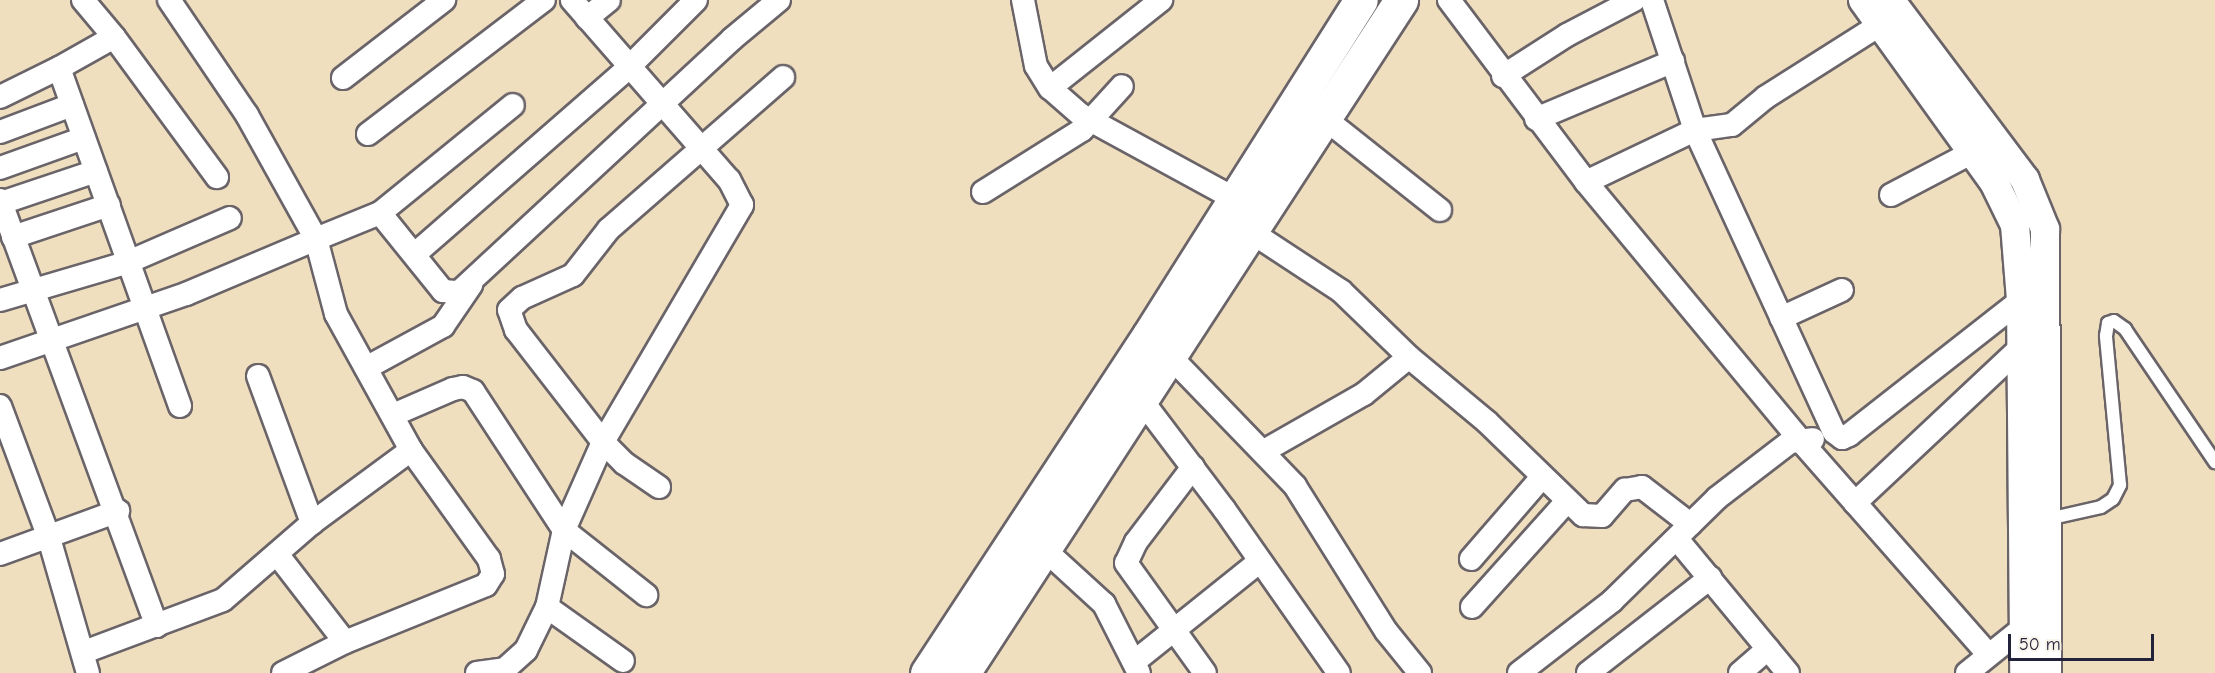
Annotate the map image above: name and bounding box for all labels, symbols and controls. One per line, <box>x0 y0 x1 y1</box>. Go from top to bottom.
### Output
scale bar <box>2011 622 2156 660</box>
text: 50 m <box>2019 634 2061 655</box>

